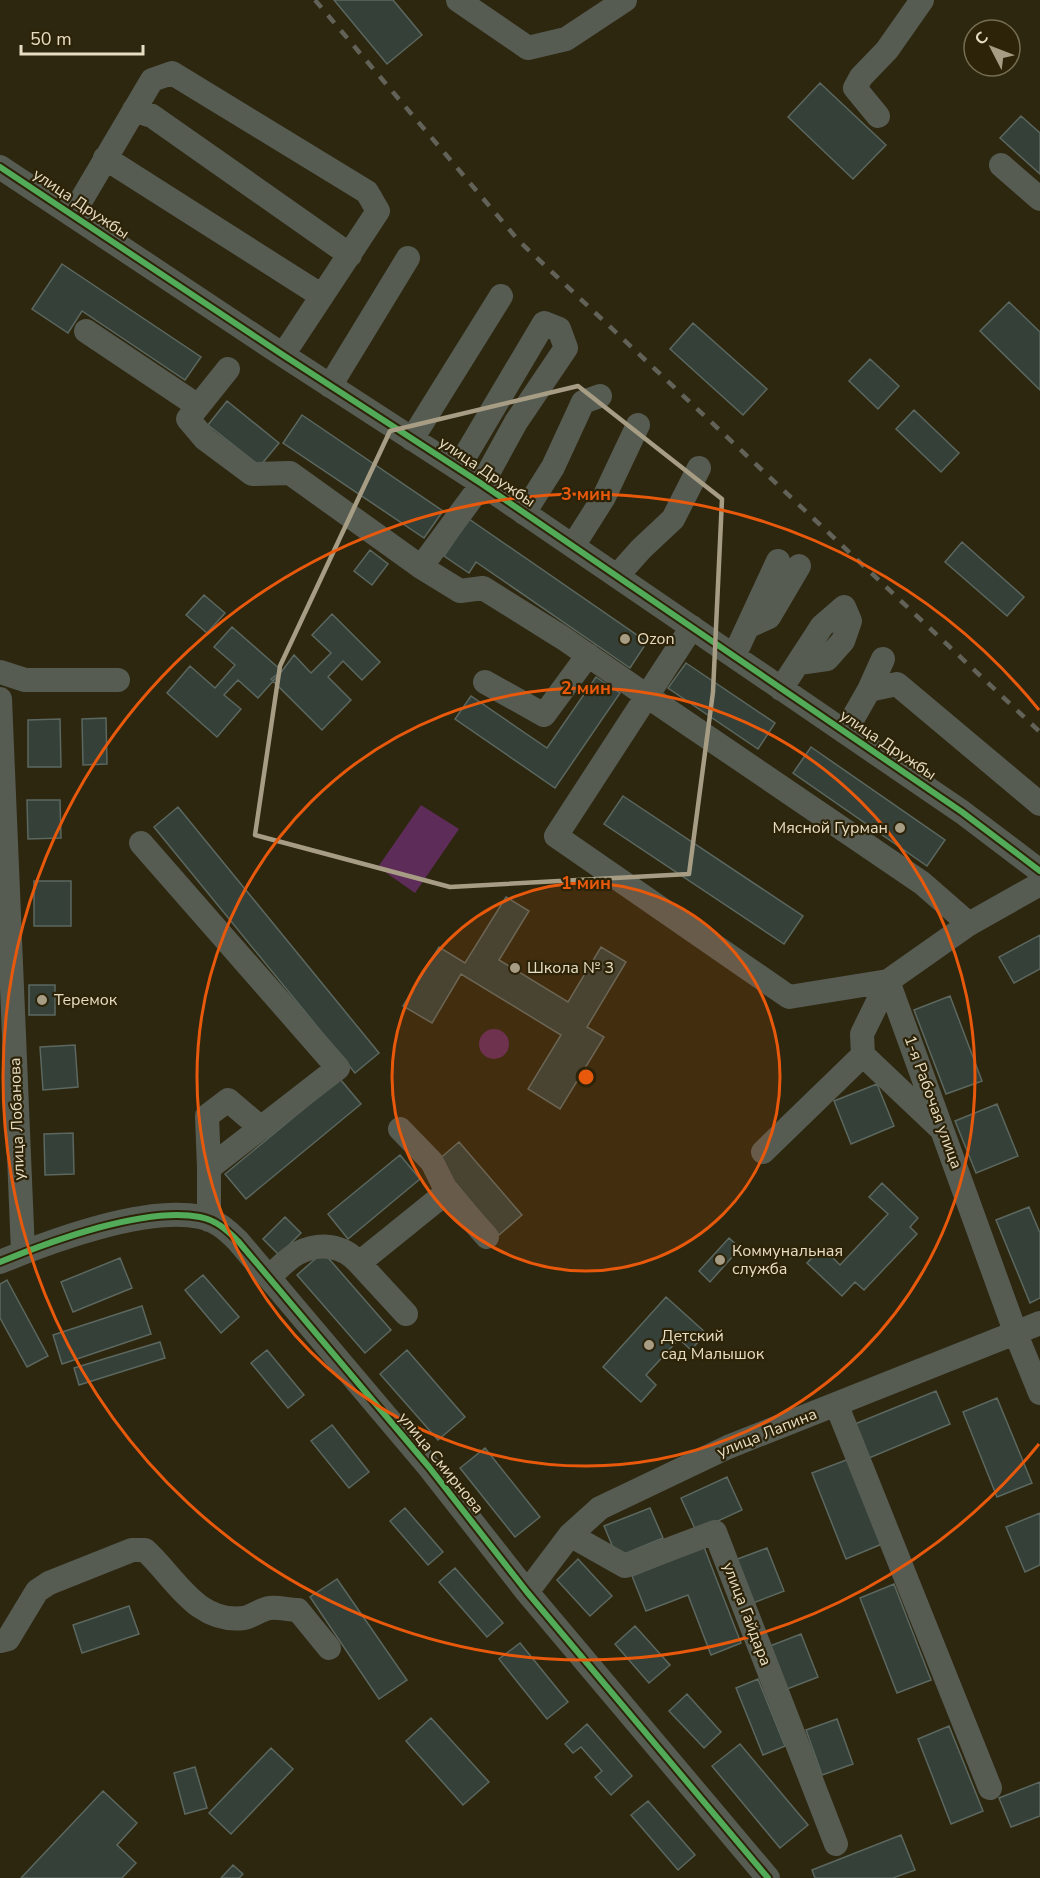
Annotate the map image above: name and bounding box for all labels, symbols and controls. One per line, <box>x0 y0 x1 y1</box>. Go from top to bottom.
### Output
scale bar <box>21 18 142 56</box>
north arrow <box>962 18 1022 78</box>
text: 50 m <box>30 27 72 51</box>
text: С <box>970 27 993 50</box>
street label: улица Дружбы <box>28 163 134 245</box>
street label: улица Дружбы <box>434 431 540 513</box>
text: 3 мин <box>561 482 611 506</box>
place label: Ozon <box>637 628 675 650</box>
marker: Ozon <box>618 632 632 646</box>
text: 2 мин <box>561 676 611 700</box>
street label: улица Дружбы <box>835 704 941 786</box>
place label: Мясной Гурман <box>773 817 888 839</box>
marker: Мясной Гурман <box>893 821 907 835</box>
text: 1 мин <box>561 871 611 895</box>
place label: Школа № 3 <box>527 957 614 979</box>
marker: Школа № 3 <box>508 961 522 975</box>
place label: Теремок <box>54 989 118 1011</box>
marker: Теремок <box>35 993 49 1007</box>
street label: 1-я Рабочая улица <box>899 1032 967 1172</box>
street label: улица Лобанова <box>4 1057 30 1181</box>
centre of rings <box>576 1067 596 1087</box>
place label: Коммунальная служба <box>732 1240 843 1280</box>
marker: Коммунальная служба <box>713 1253 727 1267</box>
place label: Детский сад Малышок <box>661 1325 765 1365</box>
marker: Детский сад Малышок <box>642 1338 656 1352</box>
street label: улица Лапина <box>714 1403 820 1463</box>
street label: улица Смирнова <box>393 1408 489 1518</box>
street label: улица Гайдара <box>717 1559 777 1669</box>

